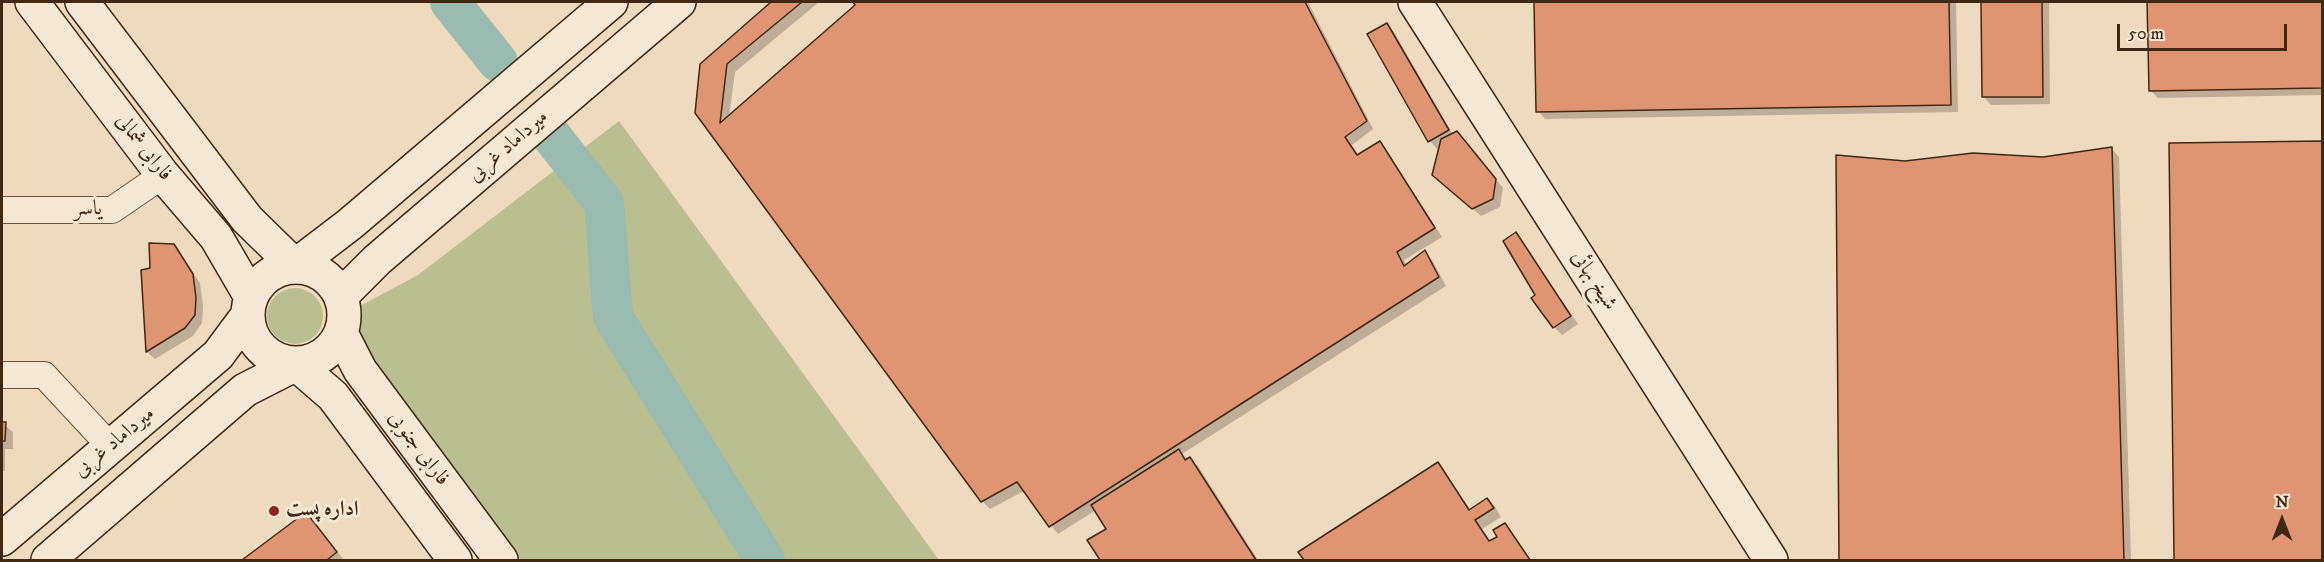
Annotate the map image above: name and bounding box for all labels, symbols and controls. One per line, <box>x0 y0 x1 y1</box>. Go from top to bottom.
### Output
scale bar <box>2120 12 2290 50</box>
text: 50 m <box>2128 23 2164 45</box>
street label: میرداماد غربی <box>464 105 554 189</box>
street label: فارابی شمالی <box>109 109 177 187</box>
street label: یاسر <box>74 197 102 223</box>
street label: شیخ بهائی <box>1564 246 1622 316</box>
street label: میرداماد غربی <box>69 402 161 484</box>
street label: فارابی جنوبی <box>382 407 454 491</box>
north arrow <box>2252 490 2312 550</box>
text: N <box>2275 492 2289 512</box>
place label: اداره پست <box>286 498 359 524</box>
marker: اداره پست <box>267 504 281 518</box>

